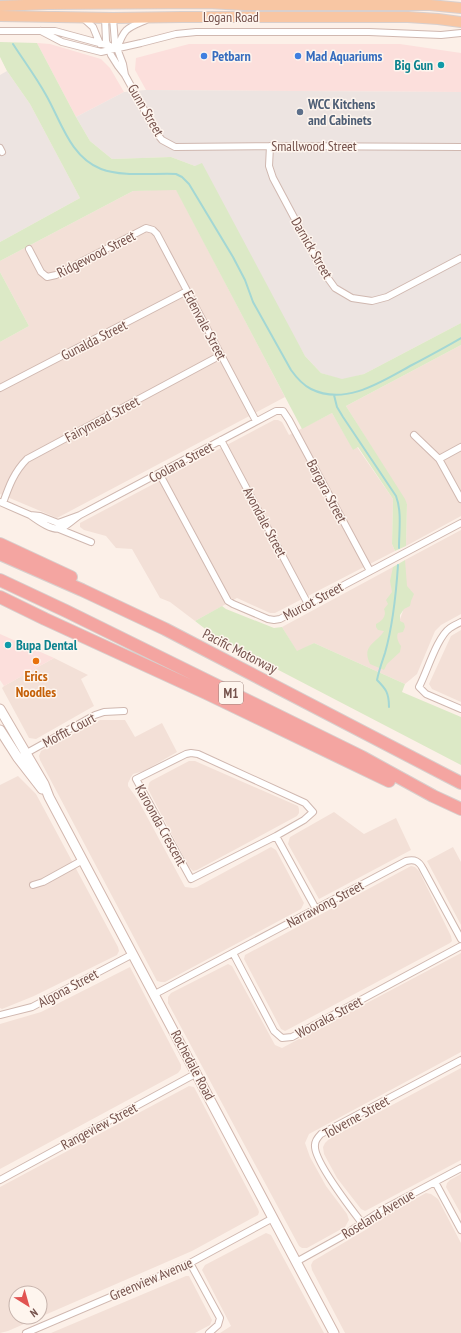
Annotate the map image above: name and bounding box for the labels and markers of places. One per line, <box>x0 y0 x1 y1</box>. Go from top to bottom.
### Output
place label: Petbarn <box>212 47 251 65</box>
place label: Mad Aquariums <box>306 47 382 65</box>
marker: Petbarn <box>199 51 209 61</box>
marker: Mad Aquariums <box>293 51 303 61</box>
place label: Big Gun <box>395 56 433 74</box>
marker: Big Gun <box>436 60 446 70</box>
place label: WCC Kitchens and Cabinets <box>307 95 376 129</box>
marker: WCC Kitchens and Cabinets <box>295 107 305 117</box>
place label: Bupa Dental <box>16 636 78 654</box>
marker: Bupa Dental <box>3 640 13 650</box>
marker: Erics Noodles <box>31 656 41 666</box>
place label: Erics Noodles <box>16 667 56 701</box>

